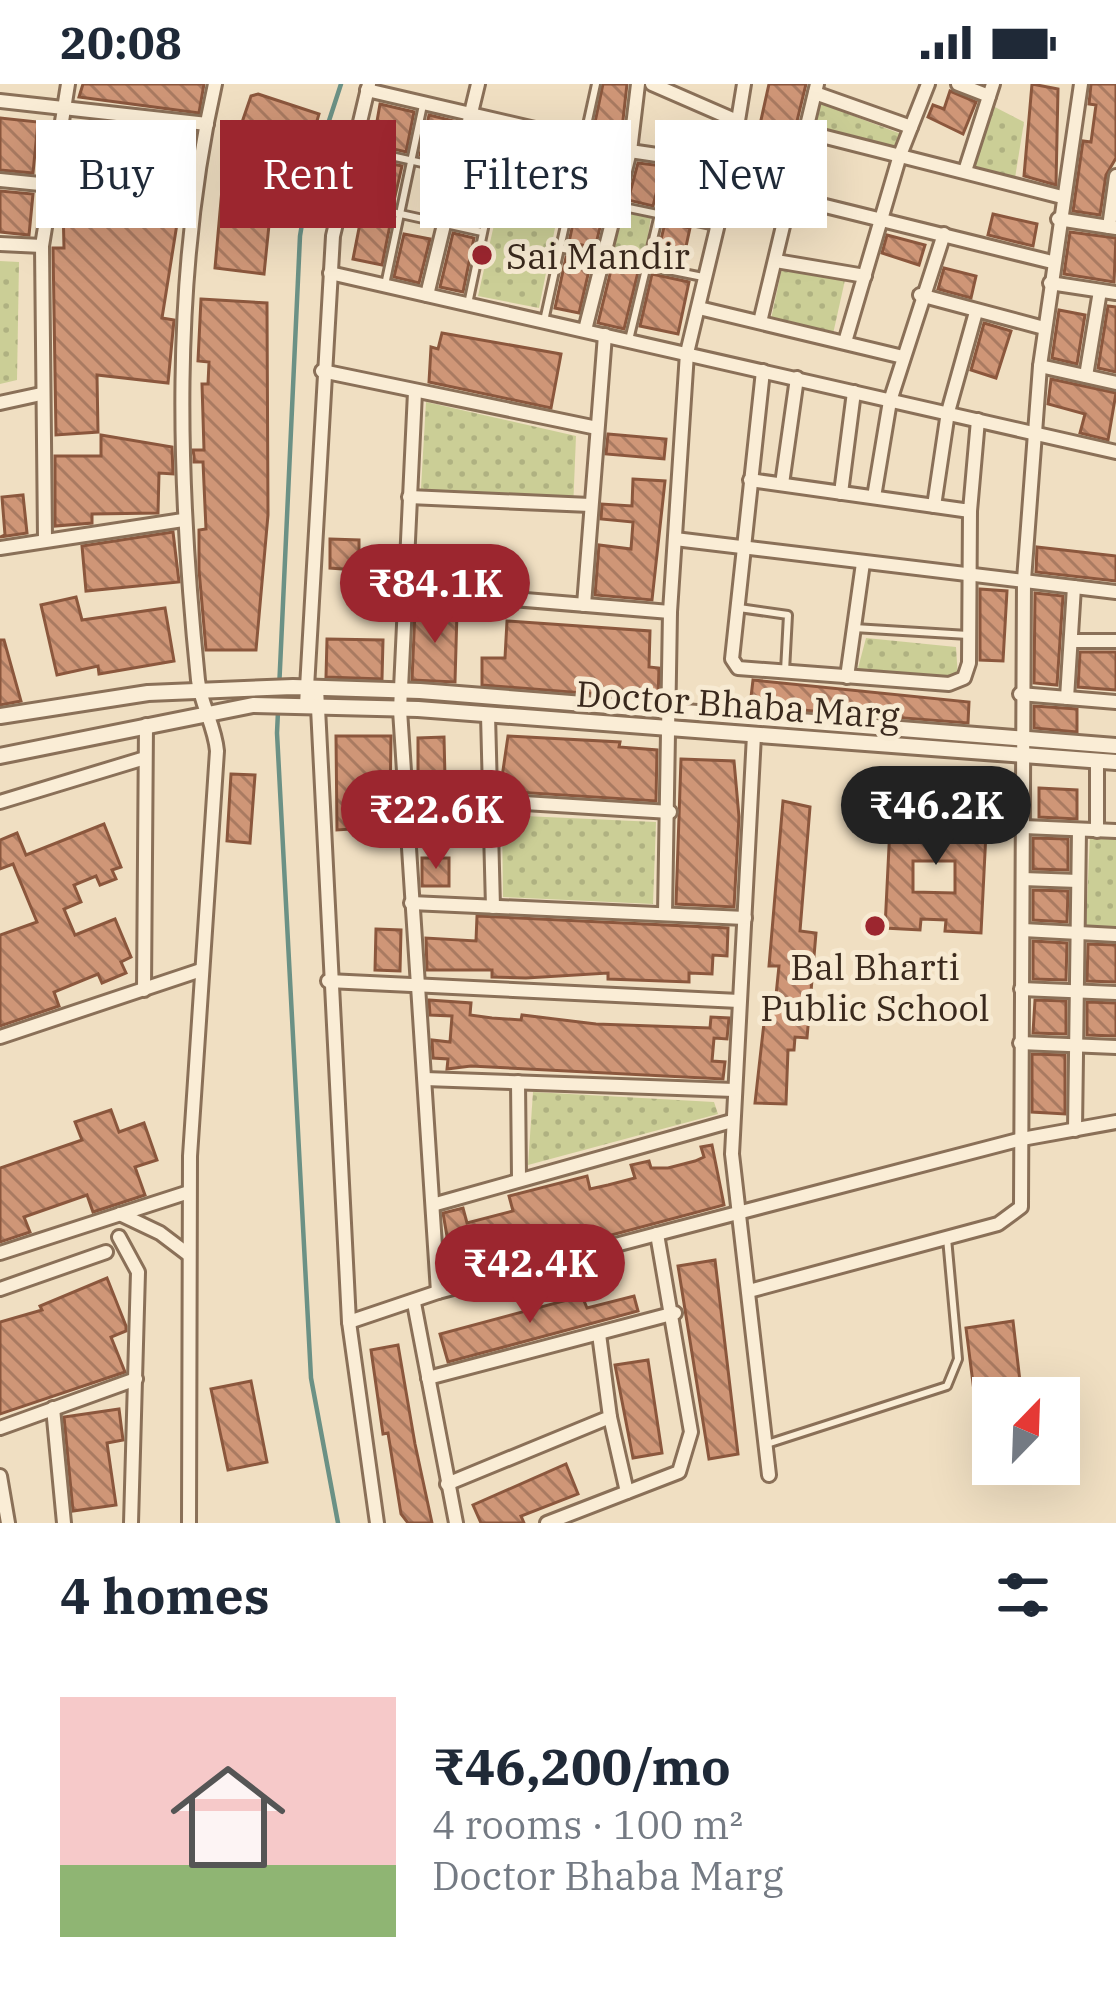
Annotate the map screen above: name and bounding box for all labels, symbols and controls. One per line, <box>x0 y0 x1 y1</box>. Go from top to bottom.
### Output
text: 20:08 <box>60 13 182 71</box>
chip: Buy <box>36 120 196 228</box>
chip: Rent <box>220 120 396 228</box>
chip: Filters <box>420 120 631 228</box>
chip: New <box>655 120 827 228</box>
place label: Sai Mandir <box>506 232 690 279</box>
marker: Sai Mandir <box>469 242 495 268</box>
pin: ₹84.1K <box>337 544 533 646</box>
text: ₹84.1K <box>367 557 503 608</box>
street label: Doctor Bhaba Marg <box>575 669 901 739</box>
pin: ₹46.2K <box>838 766 1034 868</box>
pin: ₹22.6K <box>338 770 534 872</box>
text: ₹46.2K <box>868 779 1004 830</box>
text: ₹22.6K <box>368 783 504 834</box>
marker: Bal Bharti Public School <box>862 913 888 939</box>
place label: Bal Bharti Public School <box>760 943 990 1031</box>
pin: ₹42.4K <box>432 1224 628 1326</box>
text: ₹42.4K <box>462 1237 598 1288</box>
north arrow <box>972 1377 1080 1485</box>
map controls <box>972 1377 1080 1485</box>
text: 4 homes <box>60 1562 270 1628</box>
icon: filters <box>990 1562 1056 1628</box>
text: ₹46,200/mo <box>432 1733 731 1799</box>
icon: home <box>156 1745 300 1889</box>
text: 4 rooms · 100 m² <box>432 1799 743 1850</box>
text: Doctor Bhaba Marg <box>432 1850 783 1901</box>

